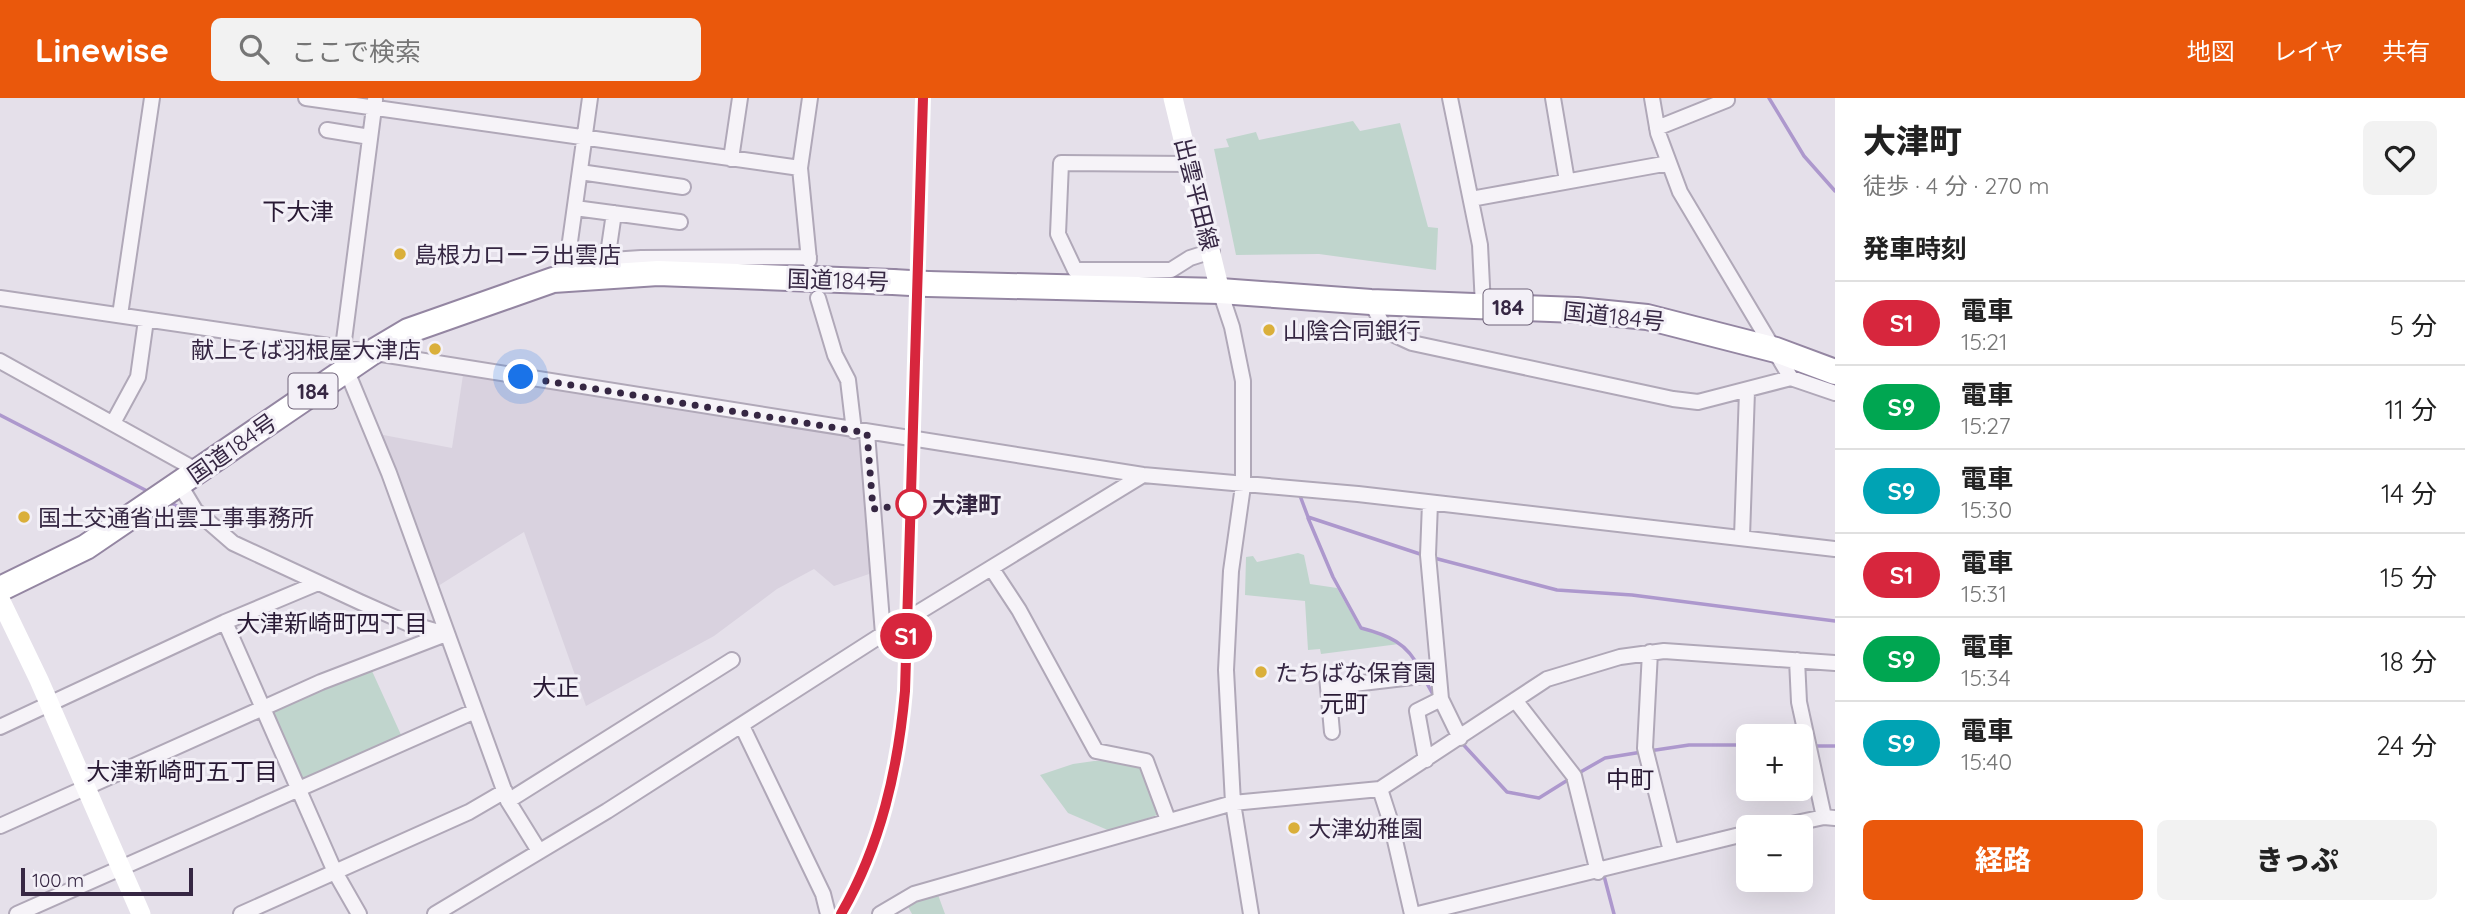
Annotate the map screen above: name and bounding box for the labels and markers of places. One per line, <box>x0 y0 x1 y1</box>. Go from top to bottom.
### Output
place label: 島根カローラ出雲店 <box>414 240 621 269</box>
marker: 島根カローラ出雲店 <box>392 246 408 262</box>
place label: 山陰合同銀行 <box>1283 316 1421 345</box>
marker: 山陰合同銀行 <box>1261 322 1277 338</box>
place label: 献上そば羽根屋大津店 <box>191 335 421 364</box>
marker: 献上そば羽根屋大津店 <box>427 341 443 357</box>
marker: 大津町 <box>896 489 926 519</box>
place label: 大津町 <box>932 490 1001 519</box>
place label: 国土交通省出雲工事事務所 <box>38 503 314 532</box>
marker: 国土交通省出雲工事事務所 <box>16 509 32 525</box>
place label: たちばな保育園 <box>1275 658 1436 687</box>
marker: たちばな保育園 <box>1253 664 1269 680</box>
place label: 大津幼稚園 <box>1308 814 1423 843</box>
marker: 大津幼稚園 <box>1286 820 1302 836</box>

